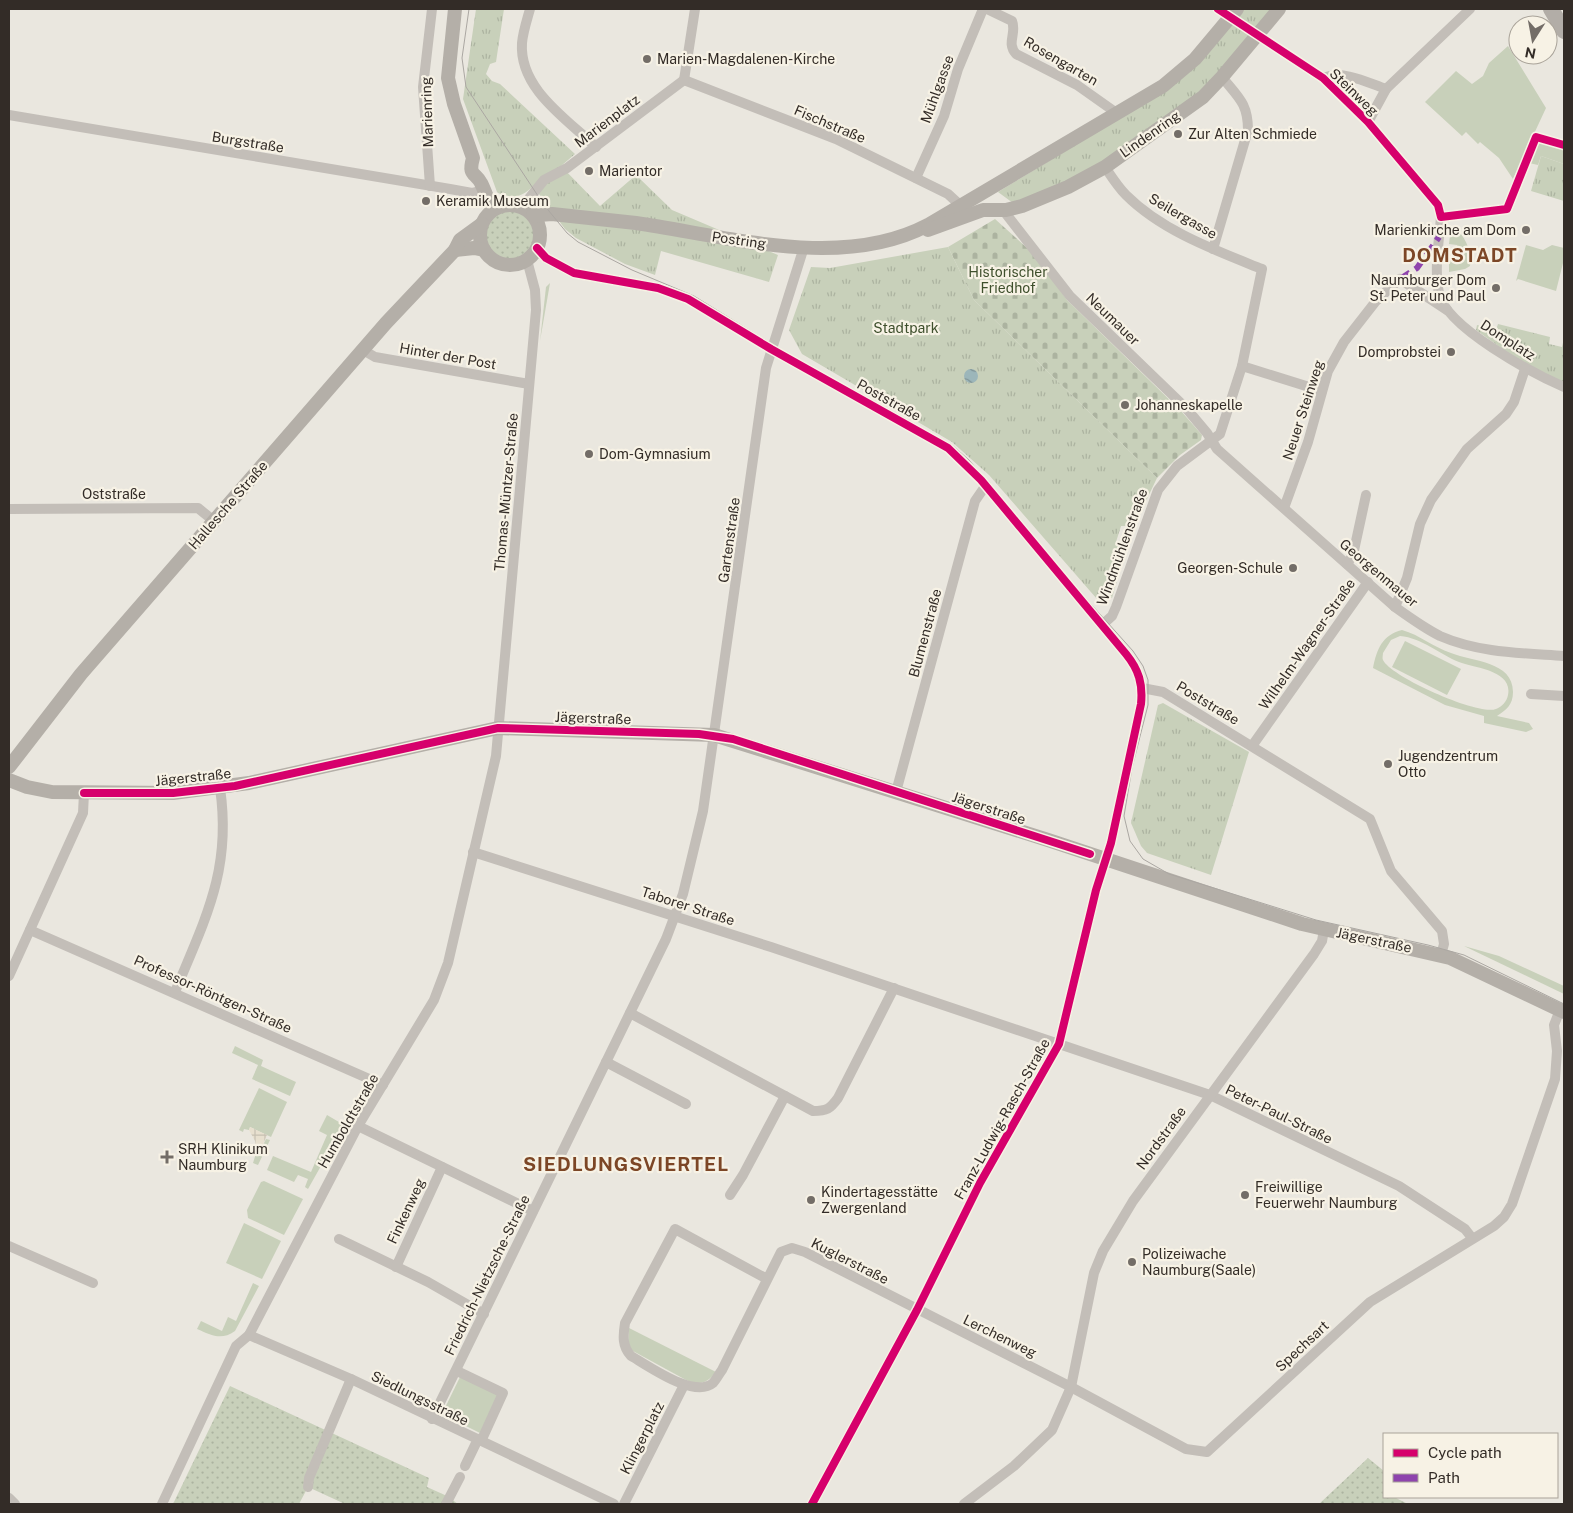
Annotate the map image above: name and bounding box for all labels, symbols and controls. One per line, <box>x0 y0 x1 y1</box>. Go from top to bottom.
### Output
north arrow <box>1508 15 1558 65</box>
street label: Rosengarten <box>1021 33 1101 89</box>
text: N <box>1524 44 1537 62</box>
place label: Marien-Magdalenen-Kirche <box>657 51 835 67</box>
marker: Marien-Magdalenen-Kirche <box>641 53 653 65</box>
street label: Mühlgasse <box>917 53 957 125</box>
street label: Steinweg <box>1326 65 1382 119</box>
street label: Marienring <box>418 76 436 148</box>
street label: Marienplatz <box>571 91 643 151</box>
street label: Fischstraße <box>792 102 868 146</box>
street label: Lindenring <box>1117 107 1183 161</box>
place label: Zur Alten Schmiede <box>1188 126 1317 142</box>
street label: Burgstraße <box>211 128 285 156</box>
marker: Zur Alten Schmiede <box>1172 128 1184 140</box>
place label: Marientor <box>599 163 662 179</box>
marker: Marientor <box>583 165 595 177</box>
street label: Seilergasse <box>1146 190 1220 242</box>
place label: Keramik Museum <box>436 193 549 209</box>
marker: Keramik Museum <box>420 195 432 207</box>
place label: Marienkirche am Dom <box>1374 222 1516 238</box>
marker: Marienkirche am Dom <box>1520 224 1532 236</box>
street label: Postring <box>711 228 768 252</box>
district label: DOMSTADT <box>1402 244 1518 266</box>
park label: Historischer Friedhof <box>968 264 1048 296</box>
place label: Naumburger Dom St. Peter und Paul <box>1369 272 1486 304</box>
marker: Naumburger Dom St. Peter und Paul <box>1490 282 1502 294</box>
street label: Neumauer <box>1083 290 1143 348</box>
street label: Domplatz <box>1478 316 1539 364</box>
park label: Stadtpark <box>873 320 939 336</box>
street label: Hinter der Post <box>398 340 498 372</box>
place label: Domprobstei <box>1358 344 1441 360</box>
marker: Domprobstei <box>1445 346 1457 358</box>
street label: Neuer Steinweg <box>1279 358 1327 462</box>
street label: Poststraße <box>854 376 924 424</box>
place label: Johanneskapelle <box>1135 397 1243 413</box>
marker: Johanneskapelle <box>1119 399 1131 411</box>
street label: Thomas-Müntzer-Straße <box>491 412 521 572</box>
place label: Dom-Gymnasium <box>599 446 711 462</box>
marker: Dom-Gymnasium <box>583 448 595 460</box>
street label: Hallesche Straße <box>185 458 271 552</box>
street label: Oststraße <box>82 486 146 502</box>
street label: Windmühlenstraße <box>1093 486 1151 608</box>
street label: Gartenstraße <box>715 496 743 584</box>
street label: Georgenmauer <box>1337 536 1421 610</box>
place label: Georgen-Schule <box>1177 560 1283 576</box>
marker: Georgen-Schule <box>1287 562 1299 574</box>
street label: Wilhelm-Wagner-Straße <box>1256 575 1358 713</box>
street label: Blumenstraße <box>905 587 945 679</box>
street label: Poststraße <box>1174 678 1242 728</box>
street label: Jägerstraße <box>554 709 632 727</box>
place label: Jugendzentrum Otto <box>1398 748 1498 780</box>
marker: Jugendzentrum Otto <box>1382 758 1394 770</box>
street label: Jägerstraße <box>154 765 232 789</box>
street label: Jägerstraße <box>950 789 1028 827</box>
street label: Taborer Straße <box>639 883 737 929</box>
street label: Jägerstraße <box>1335 924 1413 956</box>
street label: Professor-Röntgen-Straße <box>132 952 294 1036</box>
street label: Franz-Ludwig-Rasch-Straße <box>951 1036 1053 1202</box>
street label: Humboldtstraße <box>314 1071 382 1171</box>
street label: Peter-Paul-Straße <box>1223 1081 1335 1147</box>
street label: Nordstraße <box>1133 1103 1189 1172</box>
place label: SRH Klinikum Naumburg <box>178 1141 268 1173</box>
marker: SRH Klinikum Naumburg <box>160 1150 174 1164</box>
district label: SIEDLUNGSVIERTEL <box>523 1153 729 1175</box>
street label: Finkenweg <box>384 1175 428 1246</box>
place label: Freiwillige Feuerwehr Naumburg <box>1255 1179 1398 1211</box>
place label: Kindertagesstätte Zwergenland <box>821 1184 938 1216</box>
marker: Freiwillige Feuerwehr Naumburg <box>1239 1189 1251 1201</box>
street label: Friedrich-Nietzsche-Straße <box>441 1192 533 1358</box>
marker: Kindertagesstätte Zwergenland <box>805 1194 817 1206</box>
street label: Kuglerstraße <box>809 1235 891 1287</box>
place label: Polizeiwache Naumburg(Saale) <box>1142 1246 1256 1278</box>
marker: Polizeiwache Naumburg(Saale) <box>1126 1256 1138 1268</box>
street label: Lerchenweg <box>961 1311 1040 1361</box>
street label: Spechsart <box>1272 1317 1332 1375</box>
street label: Siedlungsstraße <box>369 1367 471 1429</box>
street label: Klingerplatz <box>617 1399 667 1477</box>
legend <box>1383 1433 1558 1498</box>
text: Cycle path <box>1428 1444 1502 1461</box>
text: Path <box>1428 1469 1460 1486</box>

